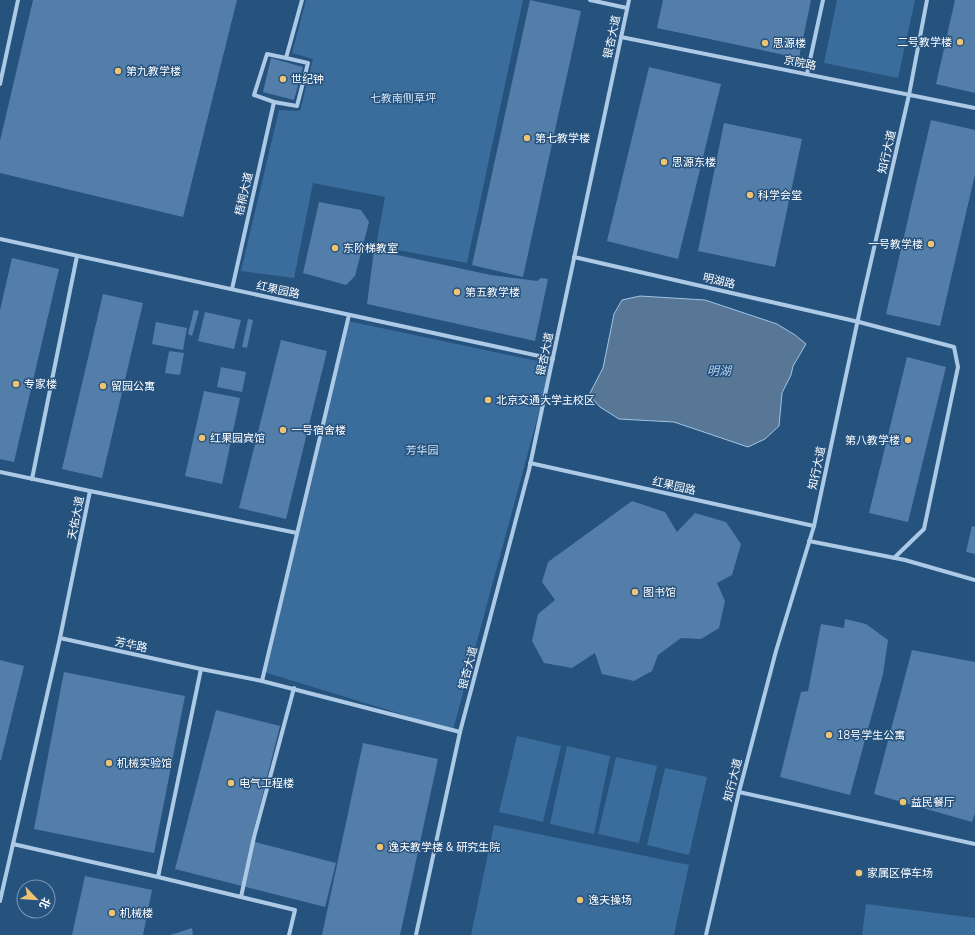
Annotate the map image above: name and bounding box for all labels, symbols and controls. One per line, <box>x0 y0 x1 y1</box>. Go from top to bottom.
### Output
street label: 银杏大道 <box>600 14 624 60</box>
place label: 二号教学楼 <box>897 35 952 50</box>
place label: 思源楼 <box>773 36 806 51</box>
marker: 二号教学楼 <box>955 37 965 47</box>
marker: 思源楼 <box>760 38 770 48</box>
street label: 京院路 <box>782 52 818 74</box>
place label: 第九教学楼 <box>126 64 181 79</box>
marker: 第九教学楼 <box>113 66 123 76</box>
place label: 世纪钟 <box>291 72 324 87</box>
marker: 世纪钟 <box>278 74 288 84</box>
park label: 七教南侧草坪 <box>370 91 436 106</box>
street label: 知行大道 <box>875 129 899 175</box>
place label: 第七教学楼 <box>535 131 590 146</box>
marker: 第七教学楼 <box>522 133 532 143</box>
place label: 思源东楼 <box>672 155 716 170</box>
marker: 思源东楼 <box>659 157 669 167</box>
street label: 梧桐大道 <box>232 171 256 217</box>
place label: 科学会堂 <box>758 188 802 203</box>
marker: 科学会堂 <box>745 190 755 200</box>
place label: 一号教学楼 <box>868 237 923 252</box>
marker: 一号教学楼 <box>926 239 936 249</box>
place label: 东阶梯教室 <box>343 241 398 256</box>
marker: 东阶梯教室 <box>330 243 340 253</box>
street label: 明湖路 <box>701 270 737 292</box>
street label: 红果园路 <box>255 278 301 302</box>
place label: 第五教学楼 <box>465 285 520 300</box>
marker: 第五教学楼 <box>452 287 462 297</box>
street label: 银杏大道 <box>533 331 557 377</box>
water label: 明湖 <box>707 363 733 379</box>
place label: 专家楼 <box>24 377 57 392</box>
marker: 专家楼 <box>11 379 21 389</box>
place label: 留园公寓 <box>111 379 155 394</box>
marker: 留园公寓 <box>98 381 108 391</box>
place label: 北京交通大学主校区 <box>496 393 595 408</box>
marker: 北京交通大学主校区 <box>483 395 493 405</box>
place label: 一号宿舍楼 <box>291 423 346 438</box>
marker: 一号宿舍楼 <box>278 425 288 435</box>
place label: 红果园宾馆 <box>210 431 265 446</box>
marker: 红果园宾馆 <box>197 433 207 443</box>
place label: 第八教学楼 <box>845 433 900 448</box>
marker: 第八教学楼 <box>903 435 913 445</box>
park label: 芳华园 <box>406 443 439 458</box>
street label: 知行大道 <box>805 445 829 491</box>
street label: 红果园路 <box>651 474 697 498</box>
street label: 天佑大道 <box>64 495 88 541</box>
place label: 图书馆 <box>643 585 676 600</box>
marker: 图书馆 <box>630 587 640 597</box>
street label: 芳华路 <box>113 634 149 656</box>
street label: 银杏大道 <box>455 645 481 691</box>
place label: 18号学生公寓 <box>837 728 905 743</box>
marker: 18号学生公寓 <box>824 730 834 740</box>
place label: 机械实验馆 <box>117 756 172 771</box>
street label: 知行大道 <box>720 757 746 803</box>
marker: 机械实验馆 <box>104 758 114 768</box>
place label: 电气工程楼 <box>239 776 294 791</box>
marker: 电气工程楼 <box>226 778 236 788</box>
place label: 益民餐厅 <box>911 795 955 810</box>
marker: 益民餐厅 <box>898 797 908 807</box>
place label: 逸夫教学楼 & 研究生院 <box>388 840 500 855</box>
marker: 逸夫教学楼 & 研究生院 <box>375 842 385 852</box>
place label: 家属区停车场 <box>867 866 933 881</box>
marker: 家属区停车场 <box>854 868 864 878</box>
north arrow <box>16 879 56 919</box>
place label: 逸夫操场 <box>588 893 632 908</box>
text: 北 <box>35 895 54 911</box>
marker: 逸夫操场 <box>575 895 585 905</box>
place label: 机械楼 <box>120 906 153 921</box>
marker: 机械楼 <box>107 908 117 918</box>

